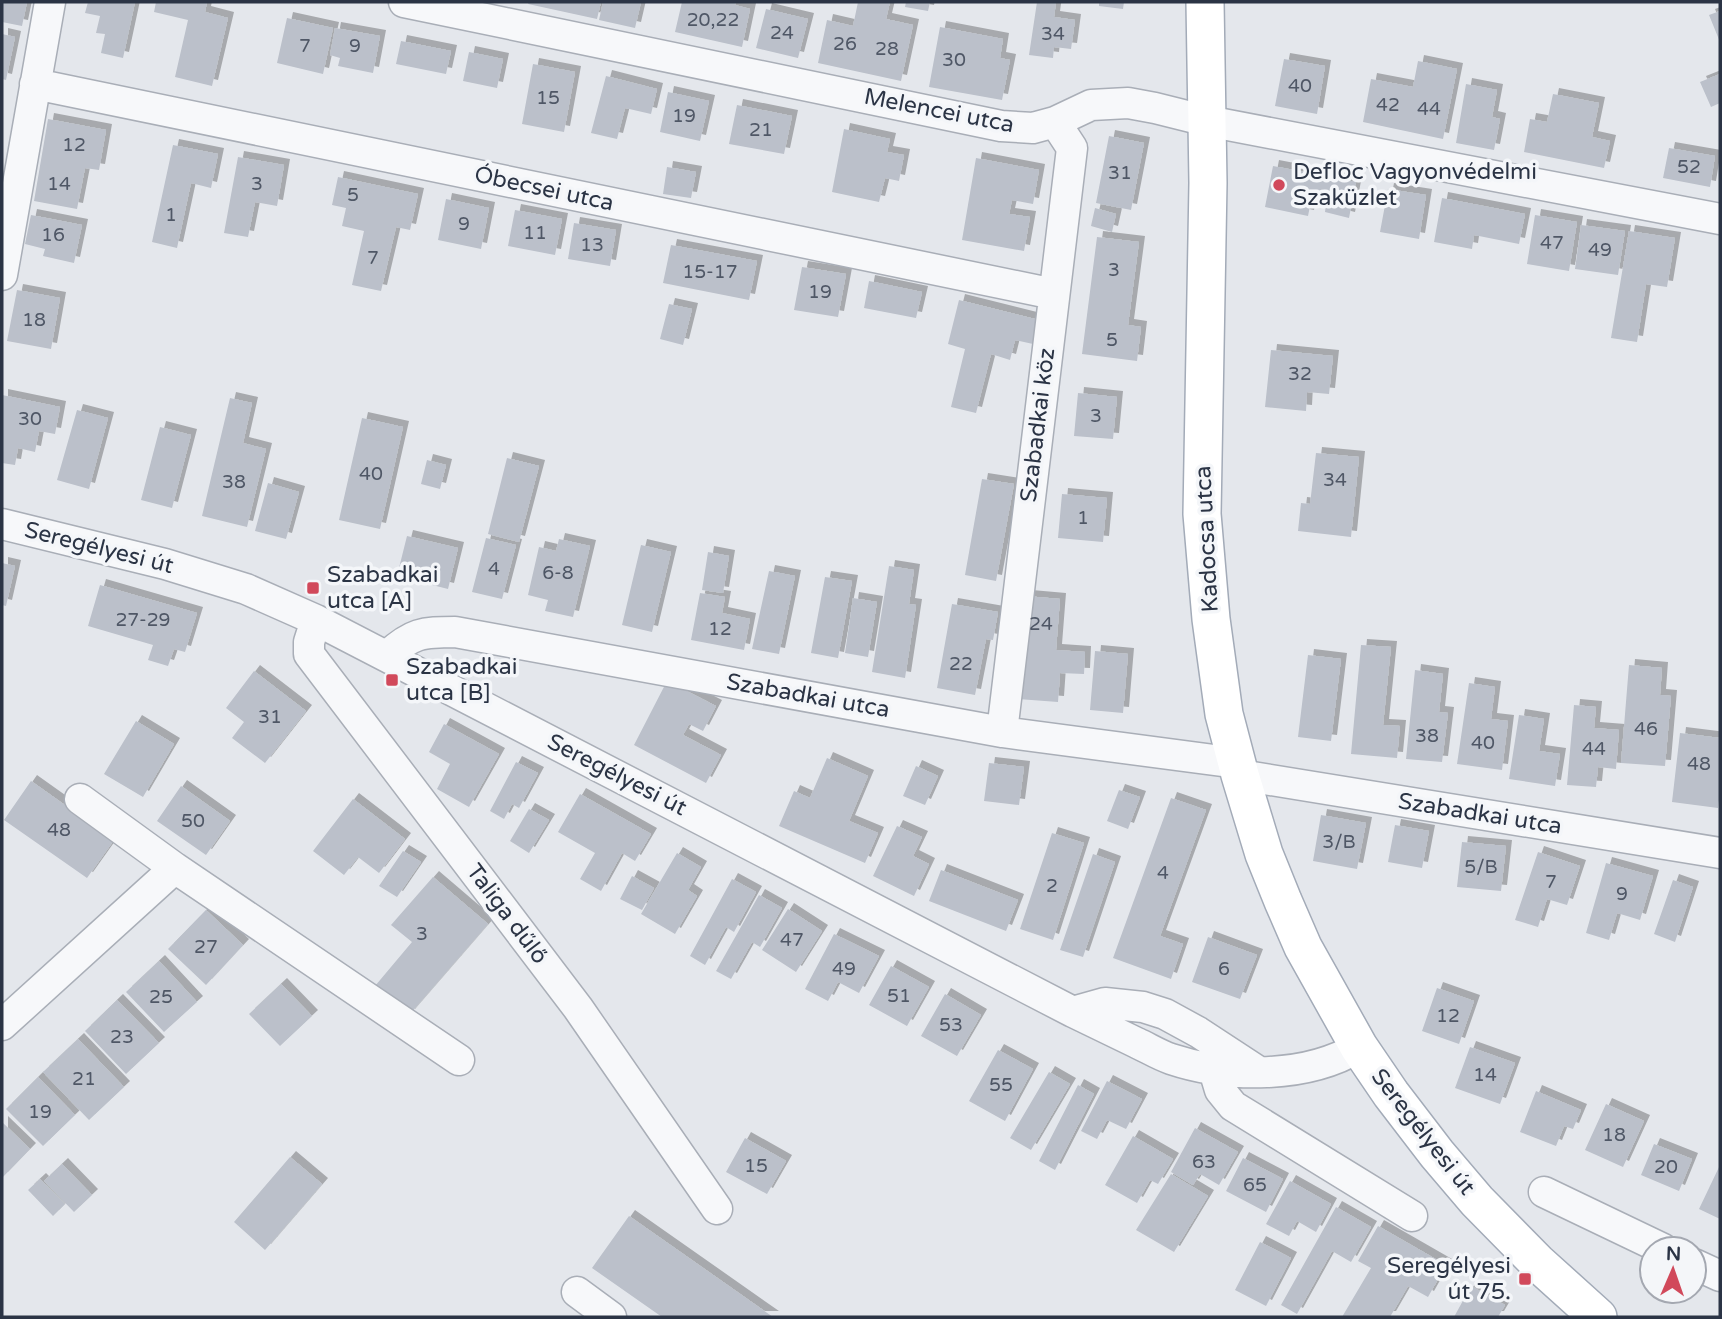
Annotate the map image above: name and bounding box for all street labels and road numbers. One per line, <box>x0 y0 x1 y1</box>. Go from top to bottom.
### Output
street label: Melencei utca <box>862 83 1016 139</box>
street label: Óbecsei utca <box>472 161 616 217</box>
street label: Szabadkai köz <box>1015 346 1061 504</box>
street label: Kadocsa utca <box>1189 465 1225 613</box>
street label: Seregélyesi út <box>22 516 177 580</box>
street label: Szabadkai utca <box>724 668 892 724</box>
street label: Seregélyesi út <box>543 728 692 822</box>
street label: Szabadkai utca <box>1396 787 1564 841</box>
street label: Taliga dűlő <box>460 858 554 970</box>
street label: Seregélyesi út <box>1365 1063 1481 1201</box>

